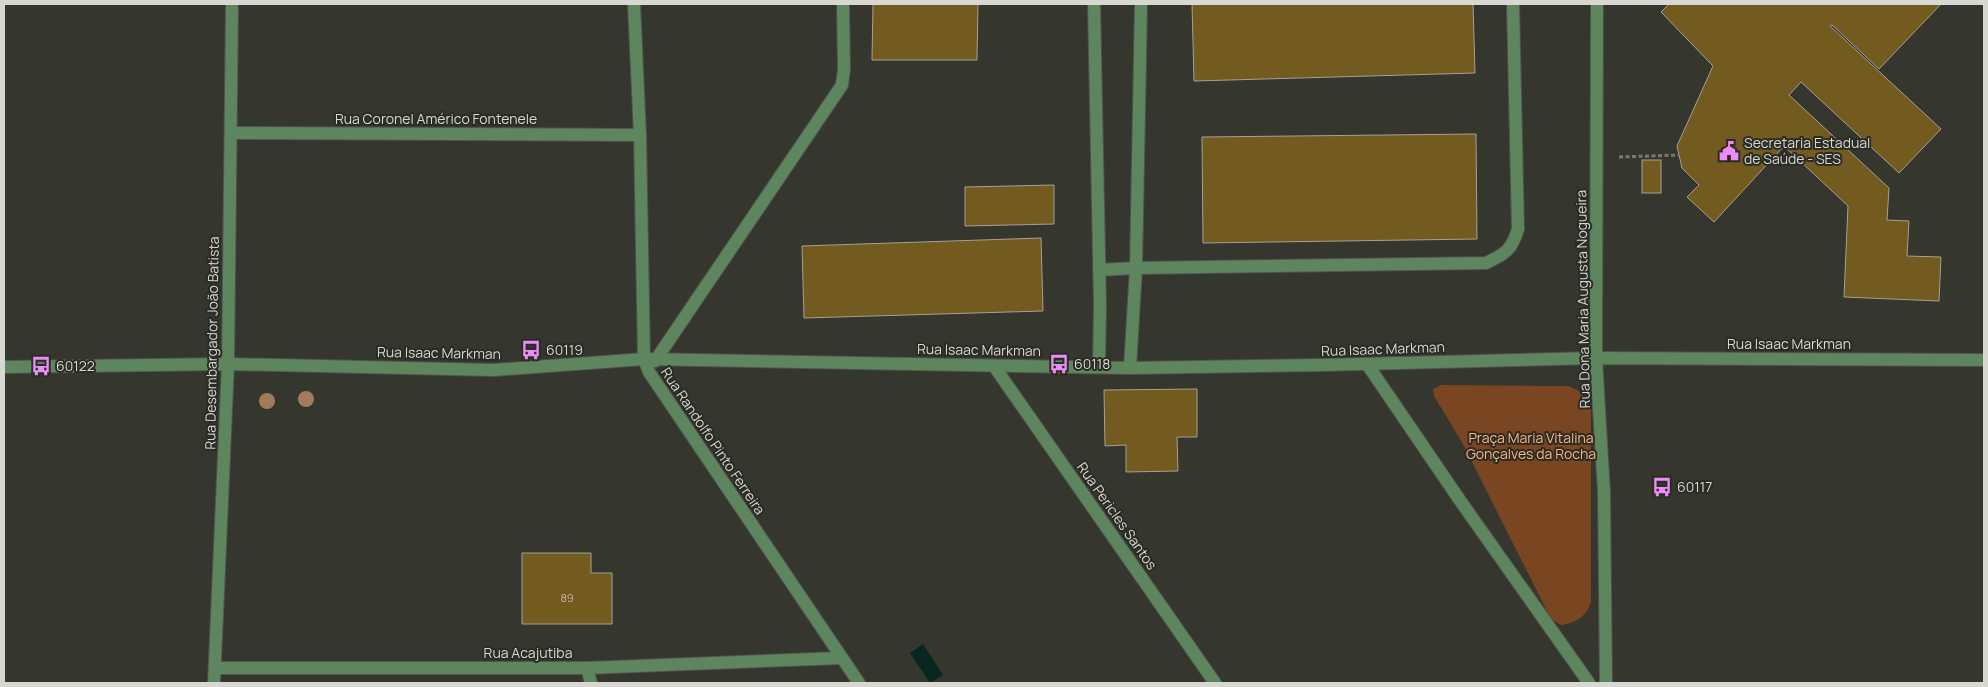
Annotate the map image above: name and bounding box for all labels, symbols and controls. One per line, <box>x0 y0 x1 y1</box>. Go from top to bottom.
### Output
street label: Rua Coronel Américo Fontenele <box>335 109 537 128</box>
place label: Secretaria Estadual de Saúde - SES <box>1744 133 1870 168</box>
public building icon: Secretaria Estadual de Saúde - SES <box>1718 140 1740 162</box>
street label: Rua Dona Maria Augusta Nogueira <box>1571 190 1594 408</box>
street label: Rua Desembargador João Batista <box>200 236 223 450</box>
street label: Rua Isaac Markman <box>1727 334 1851 353</box>
street label: Rua Isaac Markman <box>1321 337 1445 360</box>
bus stop icon: 60119 <box>520 339 542 361</box>
street label: Rua Isaac Markman <box>917 339 1041 360</box>
place label: 60119 <box>546 340 583 359</box>
street label: Rua Isaac Markman <box>377 342 501 363</box>
bus stop icon: 60118 <box>1048 353 1070 375</box>
place label: 60118 <box>1074 354 1110 373</box>
bus stop icon: 60122 <box>30 355 52 377</box>
place label: 60122 <box>56 356 95 375</box>
street label: Rua Randolfo Pinto Ferreira <box>657 363 770 518</box>
park label: Praça Maria Vitalina Gonçalves da Rocha <box>1466 428 1596 463</box>
street label: Rua Pericles Santos <box>1073 458 1162 573</box>
bus stop icon: 60117 <box>1651 476 1673 498</box>
place label: 60117 <box>1677 477 1712 496</box>
house number: 89 <box>560 590 574 605</box>
street label: Rua Acajutiba <box>484 643 572 662</box>

